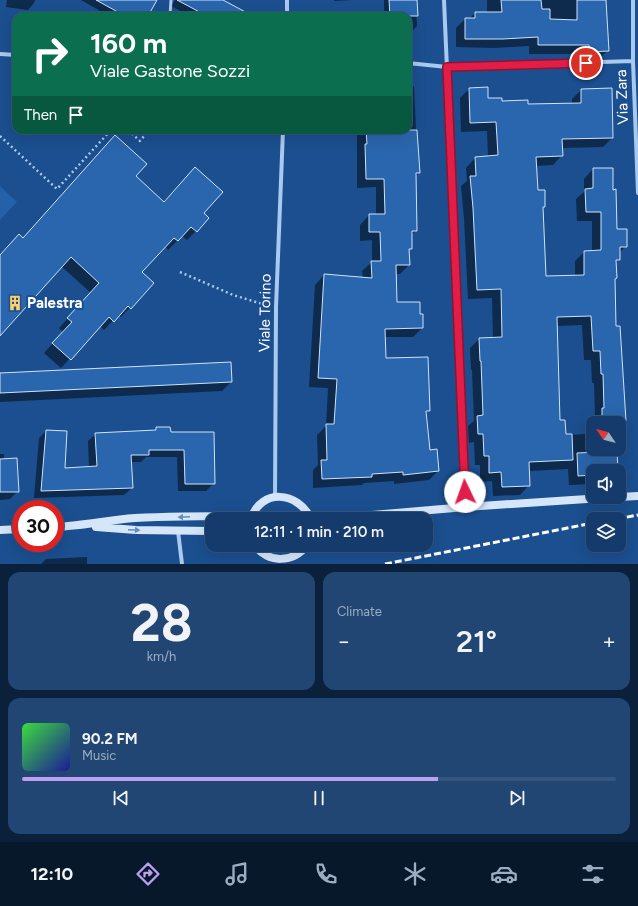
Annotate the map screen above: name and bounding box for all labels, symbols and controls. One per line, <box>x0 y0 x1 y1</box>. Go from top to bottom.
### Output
text: 160 m <box>90 26 167 60</box>
icon: right <box>24 28 76 80</box>
pin <box>569 46 603 80</box>
icon: arrive <box>575 52 597 74</box>
text: Viale Gastone Sozzi <box>90 60 250 82</box>
street label: Via Zara <box>612 69 632 125</box>
icon: arrive <box>65 104 87 126</box>
text: Then <box>24 106 57 124</box>
street label: Viale Torino <box>255 273 275 352</box>
building icon: Palestra <box>6 294 24 312</box>
place label: Palestra <box>27 294 83 312</box>
north arrow <box>586 416 626 456</box>
map controls <box>586 416 626 552</box>
button: sound <box>586 464 626 504</box>
position arrow <box>444 471 486 513</box>
speed limit sign: 30 <box>12 500 64 552</box>
button: layers <box>586 512 626 552</box>
one-way arrow <box>178 513 191 520</box>
text: 12:11 · 1 min · 210 m <box>254 523 384 541</box>
one-way arrow <box>128 526 140 533</box>
text: 28 <box>131 592 192 654</box>
text: Climate <box>337 604 382 619</box>
text: 21° <box>456 623 497 660</box>
text: − <box>337 628 351 655</box>
text: + <box>602 628 616 655</box>
text: km/h <box>147 649 176 664</box>
text: 90.2 FM <box>82 730 138 748</box>
text: Music <box>82 748 116 763</box>
icon: previous <box>110 787 132 809</box>
icon: pause <box>308 787 330 809</box>
icon: next <box>506 787 528 809</box>
icon: directions <box>134 860 162 888</box>
icon: music <box>223 860 251 888</box>
icon: phone <box>312 860 340 888</box>
icon: climate <box>401 860 429 888</box>
icon: car <box>490 860 518 888</box>
icon: filters <box>579 860 607 888</box>
text: 12:10 <box>31 863 73 885</box>

